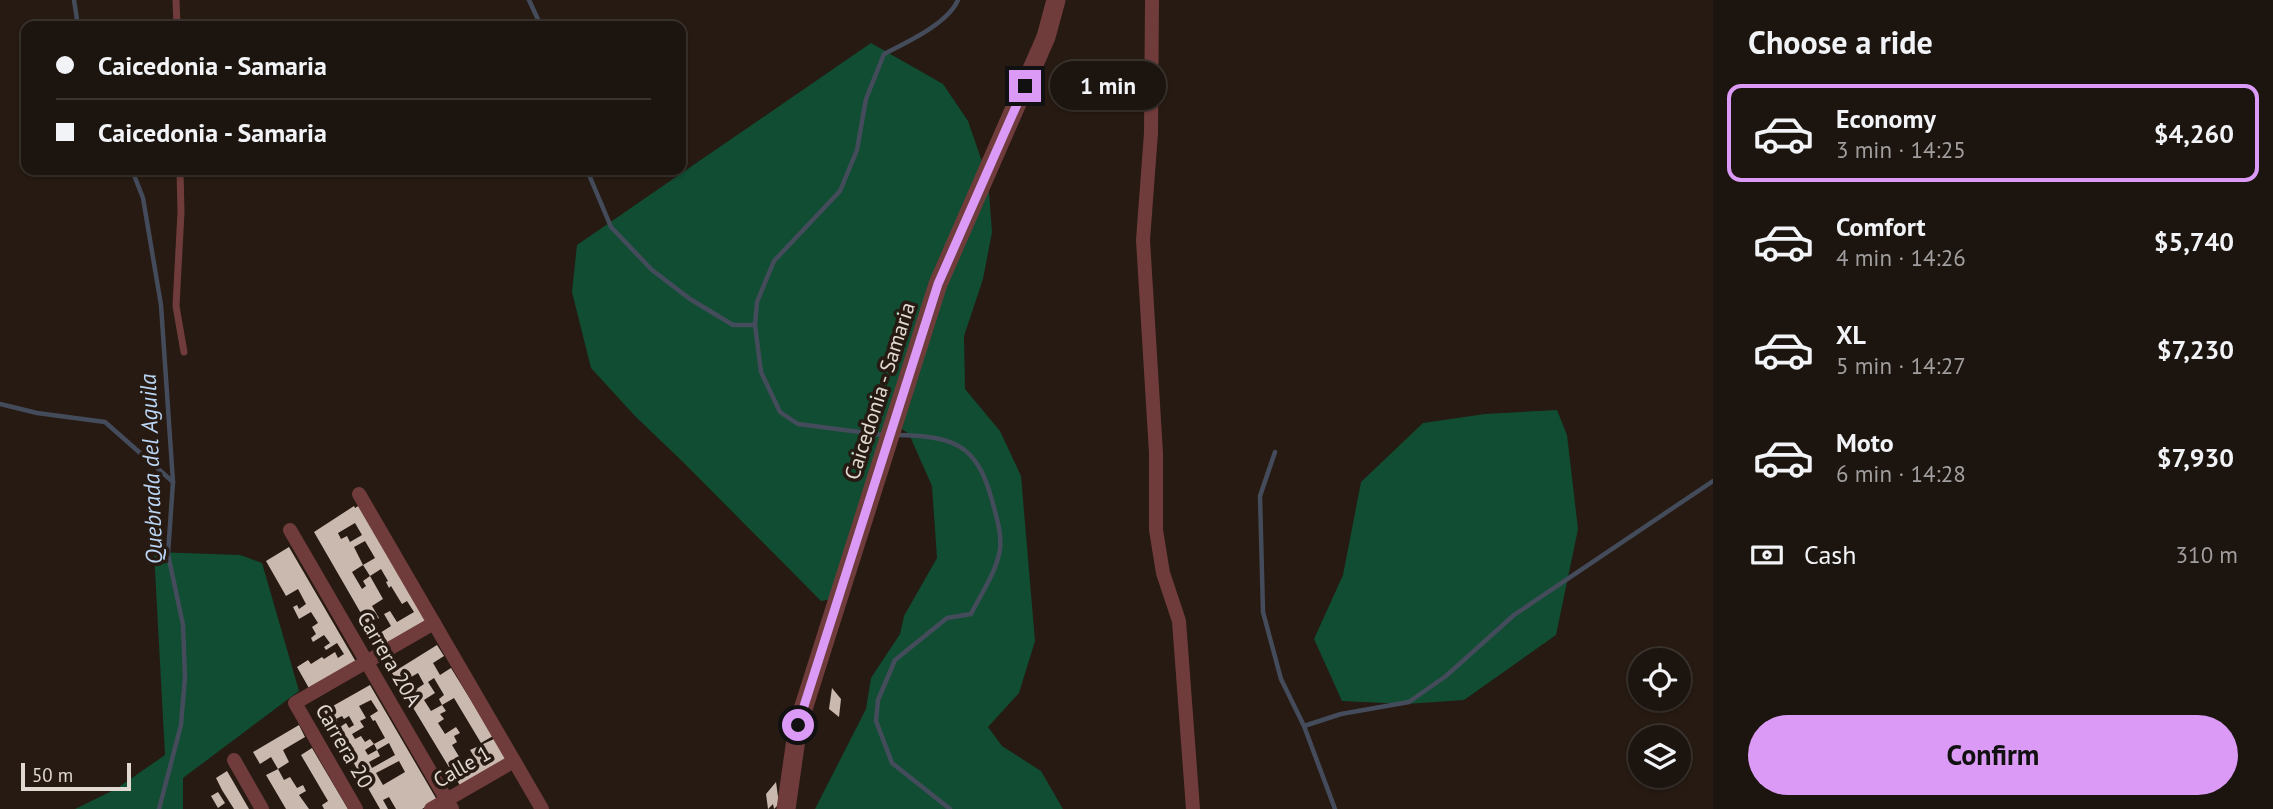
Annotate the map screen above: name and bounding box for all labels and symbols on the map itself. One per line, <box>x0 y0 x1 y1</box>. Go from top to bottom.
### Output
callout: 1 min <box>1050 62 1165 110</box>
route end <box>1009 70 1041 102</box>
street label: Caicedonia - Samaria <box>838 299 921 483</box>
water label: Quebrada del Aguila <box>133 373 168 565</box>
street label: Carrera 20A <box>351 606 428 712</box>
street label: Carrera 20 <box>309 699 379 793</box>
route start <box>782 709 814 741</box>
street label: Calle 1 <box>428 739 495 794</box>
scale bar <box>21 760 131 792</box>

